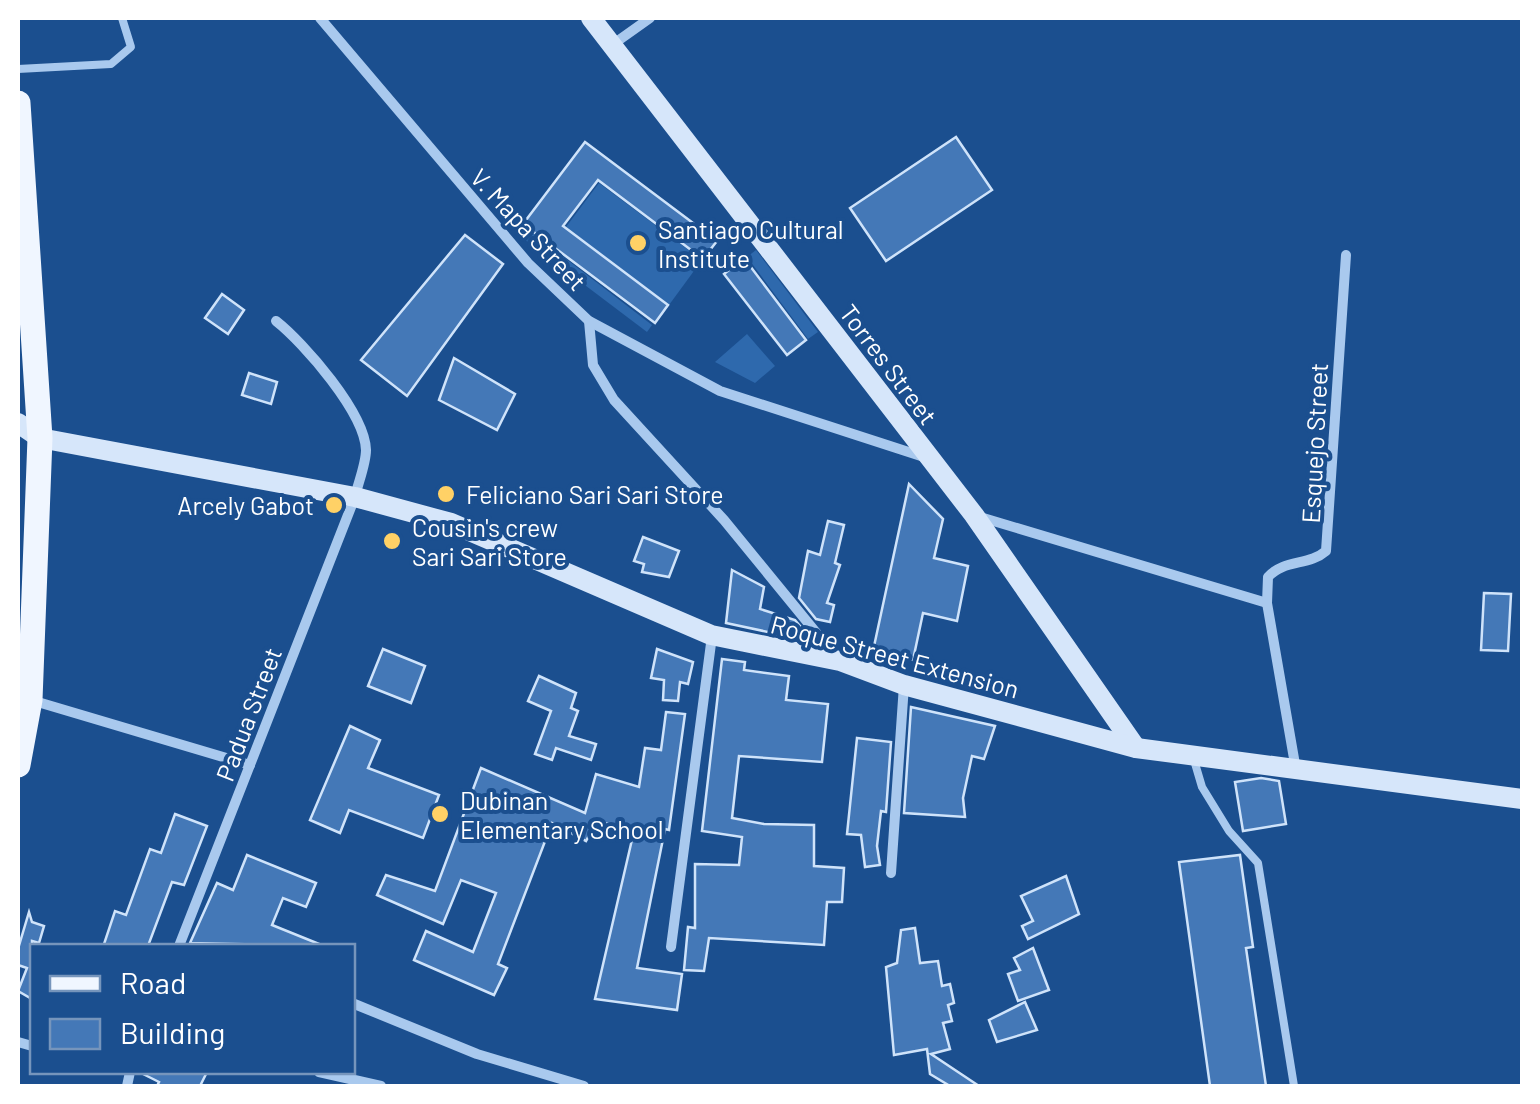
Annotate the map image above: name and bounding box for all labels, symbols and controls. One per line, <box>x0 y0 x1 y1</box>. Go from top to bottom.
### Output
street label: V. Mapa Street <box>465 162 593 296</box>
place label: Santiago Cultural Institute <box>658 214 843 273</box>
marker: Santiago Cultural Institute <box>627 232 649 254</box>
street label: Torres Street <box>834 298 944 430</box>
street label: Esquejo Street <box>1295 362 1333 524</box>
place label: Feliciano Sari Sari Store <box>466 479 724 509</box>
marker: Feliciano Sari Sari Store <box>435 483 457 505</box>
place label: Arcely Gabot <box>177 490 314 520</box>
marker: Arcely Gabot <box>323 494 345 516</box>
place label: Cousin's crew Sari Sari Store <box>412 512 567 571</box>
marker: Cousin's crew Sari Sari Store <box>381 530 403 552</box>
street label: Roque Street Extension <box>768 608 1022 704</box>
street label: Padua Street <box>209 643 287 785</box>
place label: Dubinan Elementary School <box>460 785 664 844</box>
marker: Dubinan Elementary School <box>429 803 451 825</box>
legend <box>30 944 355 1074</box>
text: Road <box>120 964 186 1000</box>
text: Building <box>120 1014 225 1050</box>

